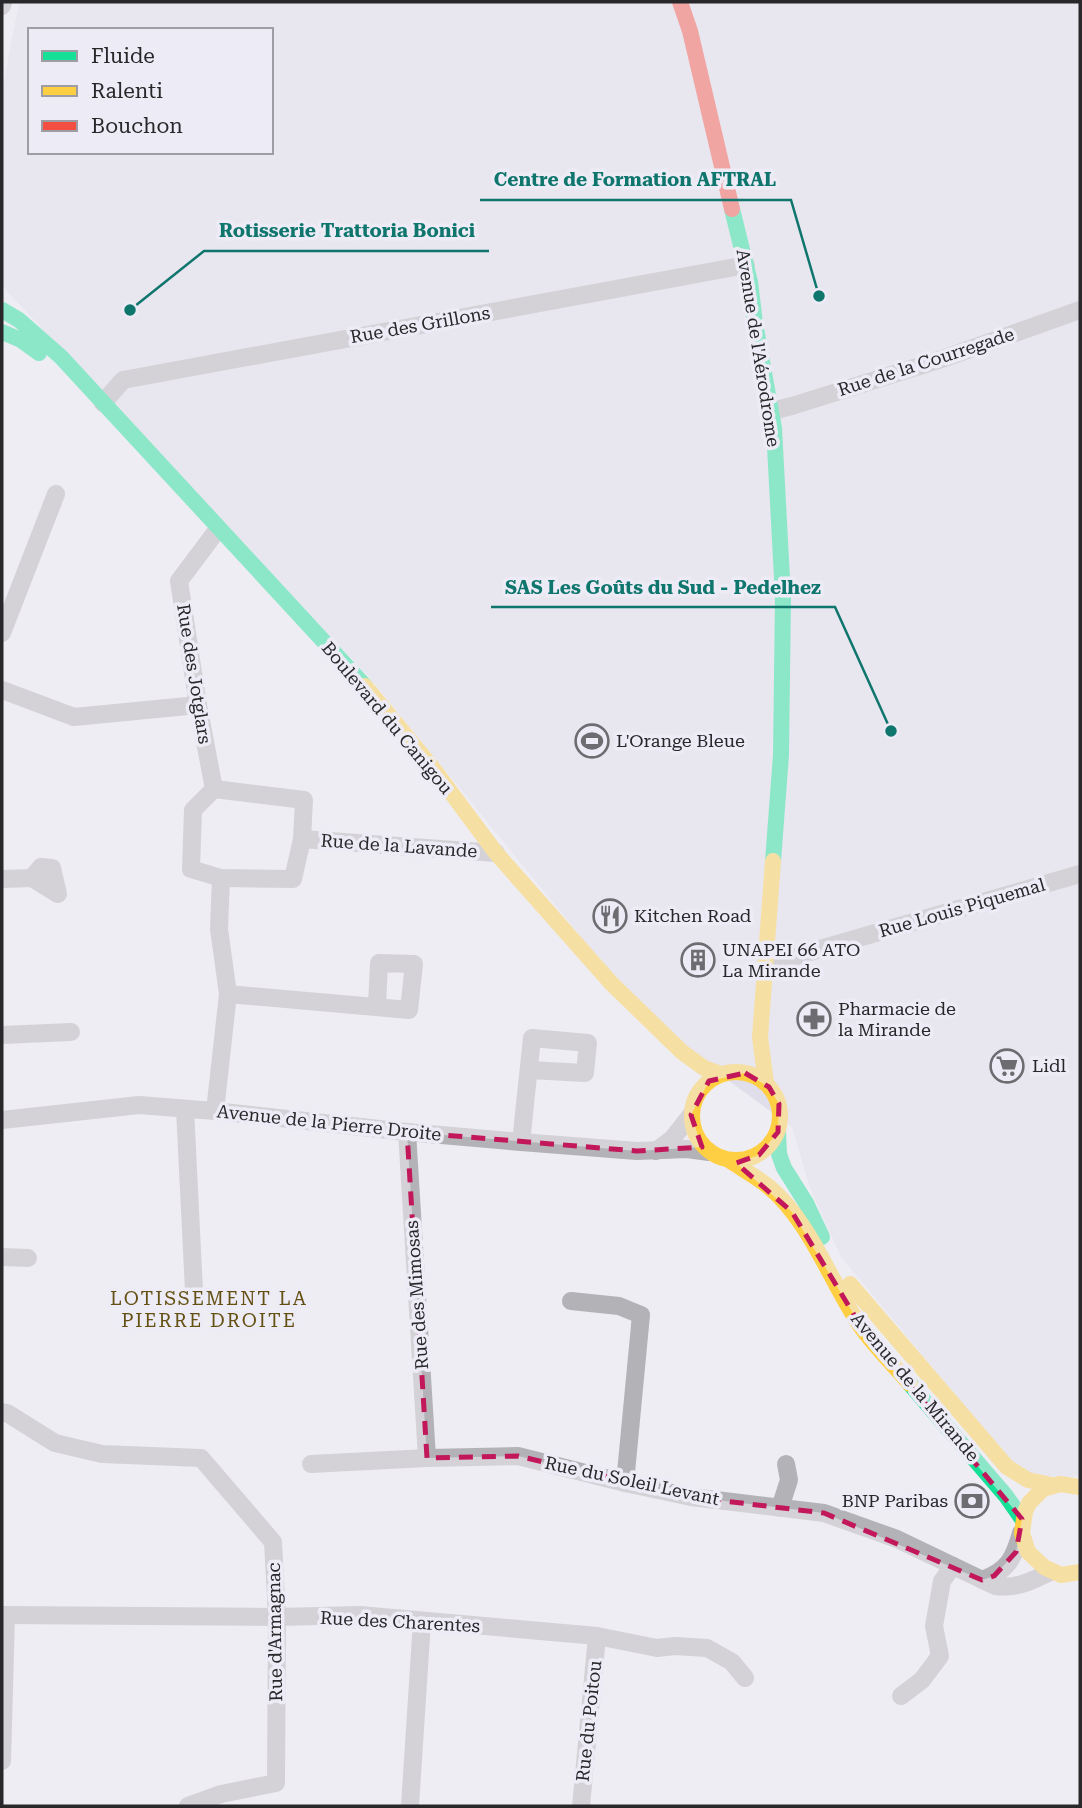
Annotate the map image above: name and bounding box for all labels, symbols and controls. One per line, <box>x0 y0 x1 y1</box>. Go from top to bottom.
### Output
legend <box>28 28 273 154</box>
text: Fluide <box>91 44 155 68</box>
text: Ralenti <box>91 79 163 103</box>
text: Bouchon <box>91 114 183 138</box>
callout: Centre de Formation AFTRAL <box>480 160 791 200</box>
text: Centre de Formation AFTRAL <box>494 168 776 191</box>
callout: Rotisserie Trattoria Bonici <box>204 211 489 251</box>
text: Rotisserie Trattoria Bonici <box>219 219 475 242</box>
street label: Avenue de l'Aérodrome <box>732 248 785 448</box>
street label: Rue des Grillons <box>348 302 492 347</box>
street label: Rue de la Courregade <box>835 323 1017 400</box>
callout: SAS Les Goûts du Sud - Pedelhez <box>491 567 835 607</box>
text: SAS Les Goûts du Sud - Pedelhez <box>505 576 821 599</box>
street label: Rue des Jotglars <box>173 602 216 745</box>
street label: Boulevard du Canigou <box>318 637 457 798</box>
sports icon: L'Orange Bleue <box>573 722 611 760</box>
place label: L'Orange Bleue <box>616 730 745 751</box>
street label: Rue de la Lavande <box>320 830 478 861</box>
street label: Rue Louis Piquemal <box>876 874 1048 941</box>
restaurant icon: Kitchen Road <box>591 897 629 935</box>
place label: Kitchen Road <box>634 905 752 926</box>
place label: UNAPEI 66 ATO La Mirande <box>722 939 860 981</box>
building icon: UNAPEI 66 ATO La Mirande <box>679 941 717 979</box>
place label: Pharmacie de la Mirande <box>838 998 956 1040</box>
pharmacy icon: Pharmacie de la Mirande <box>795 1000 833 1038</box>
supermarket icon: Lidl <box>988 1047 1026 1085</box>
place label: Lidl <box>1032 1055 1066 1076</box>
street label: Avenue de la Pierre Droite <box>216 1100 442 1145</box>
street label: Rue des Mimosas <box>401 1220 432 1370</box>
district label: LOTISSEMENT LA PIERRE DROITE <box>110 1287 308 1332</box>
street label: Avenue de la Mirande <box>847 1308 984 1465</box>
street label: Rue du Soleil Levant <box>543 1452 722 1509</box>
bank icon: BNP Paribas <box>953 1482 991 1520</box>
place label: BNP Paribas <box>842 1490 948 1511</box>
street label: Rue d'Armagnac <box>263 1562 286 1702</box>
street label: Rue des Charentes <box>319 1607 481 1636</box>
street label: Rue du Poitou <box>572 1659 605 1783</box>

